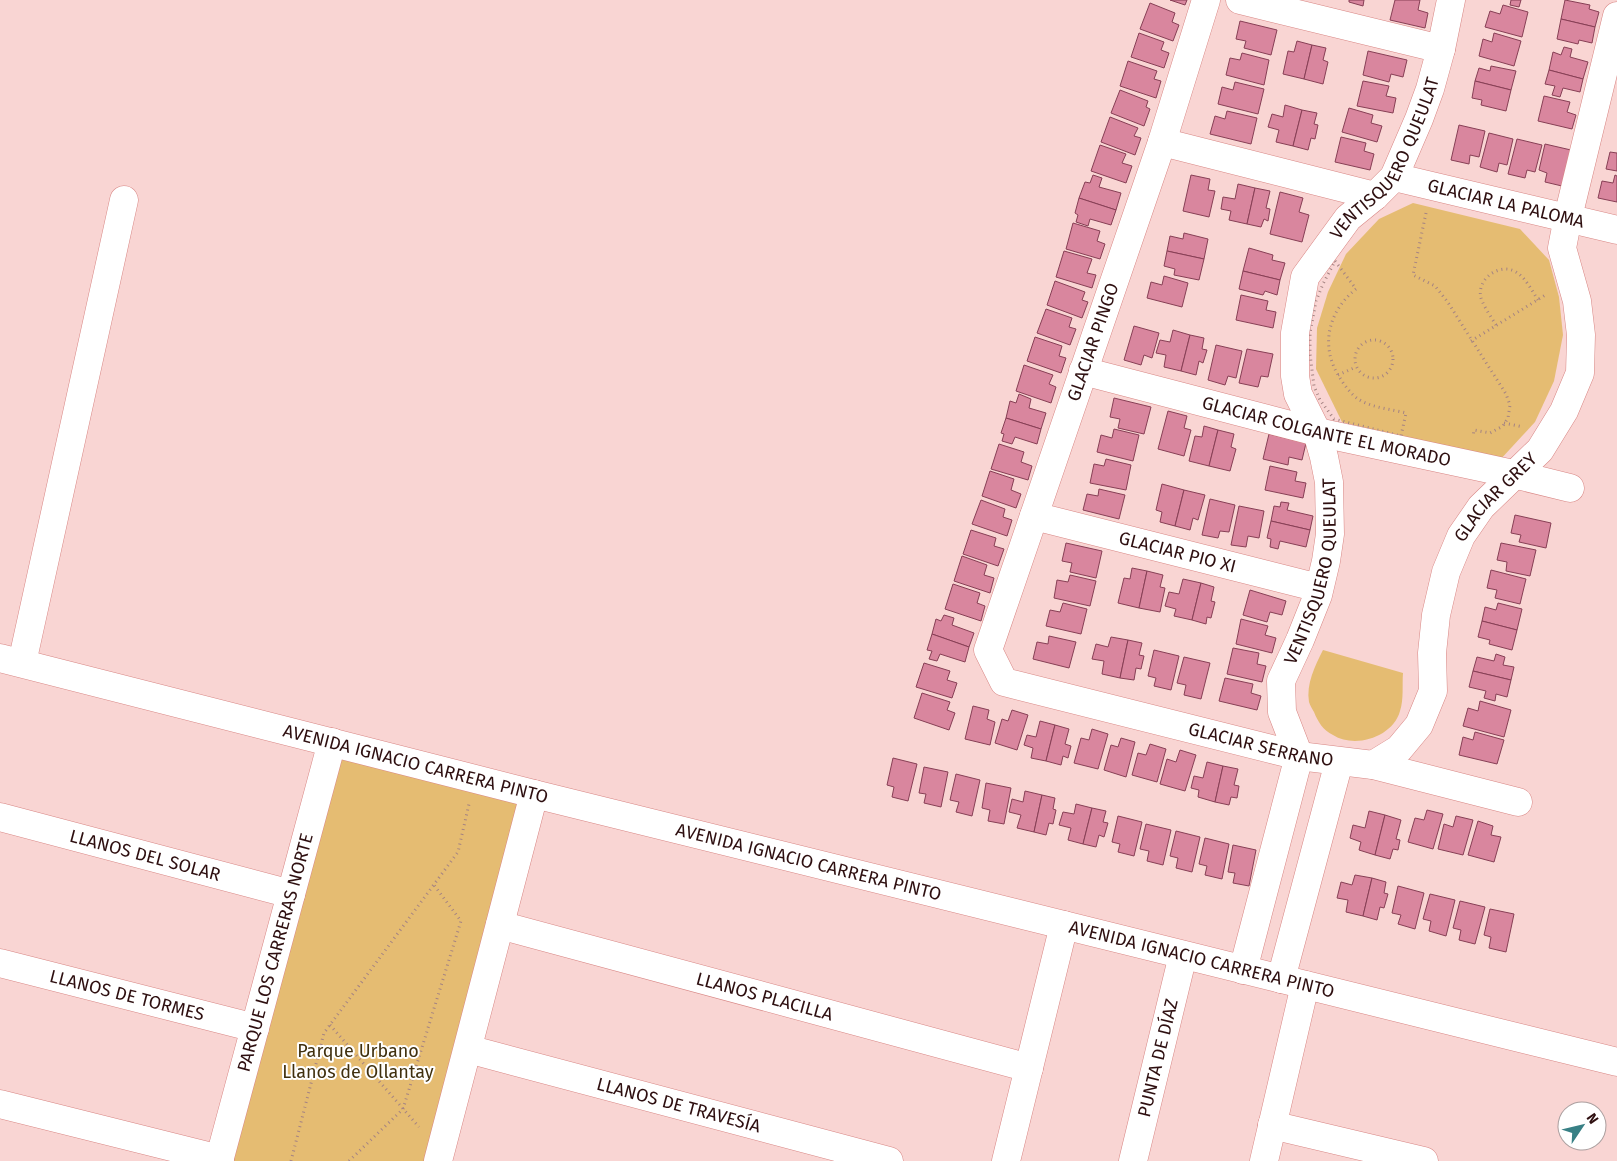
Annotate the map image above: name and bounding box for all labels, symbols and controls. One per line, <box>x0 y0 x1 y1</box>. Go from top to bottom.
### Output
street label: VENTISQUERO QUEULAT <box>1325 74 1444 243</box>
street label: GLACIAR LA PALOMA <box>1425 174 1587 233</box>
street label: GLACIAR PINGO <box>1062 280 1124 404</box>
street label: GLACIAR COLGANTE EL MORADO <box>1200 392 1453 471</box>
street label: GLACIAR GREY <box>1449 448 1542 546</box>
street label: VENTISQUERO QUEULAT <box>1279 477 1341 668</box>
street label: GLACIAR PIO XI <box>1117 527 1238 578</box>
street label: GLACIAR SERRANO <box>1186 718 1335 771</box>
street label: AVENIDA IGNACIO CARRERA PINTO <box>281 720 551 808</box>
street label: AVENIDA IGNACIO CARRERA PINTO <box>674 819 944 905</box>
street label: LLANOS DEL SOLAR <box>67 825 223 886</box>
street label: PARQUE LOS CARRERAS NORTE <box>233 831 318 1074</box>
street label: AVENIDA IGNACIO CARRERA PINTO <box>1067 916 1337 1003</box>
street label: LLANOS DE TORMES <box>47 965 207 1026</box>
street label: LLANOS PLACILLA <box>694 968 836 1026</box>
street label: PUNTA DE DÍAZ <box>1133 997 1183 1119</box>
park label: Parque Urbano Llanos de Ollantay <box>282 1040 434 1083</box>
street label: LLANOS DE TRAVESÍA <box>594 1073 764 1138</box>
north arrow <box>1557 1101 1607 1151</box>
text: N <box>1583 1110 1602 1128</box>

